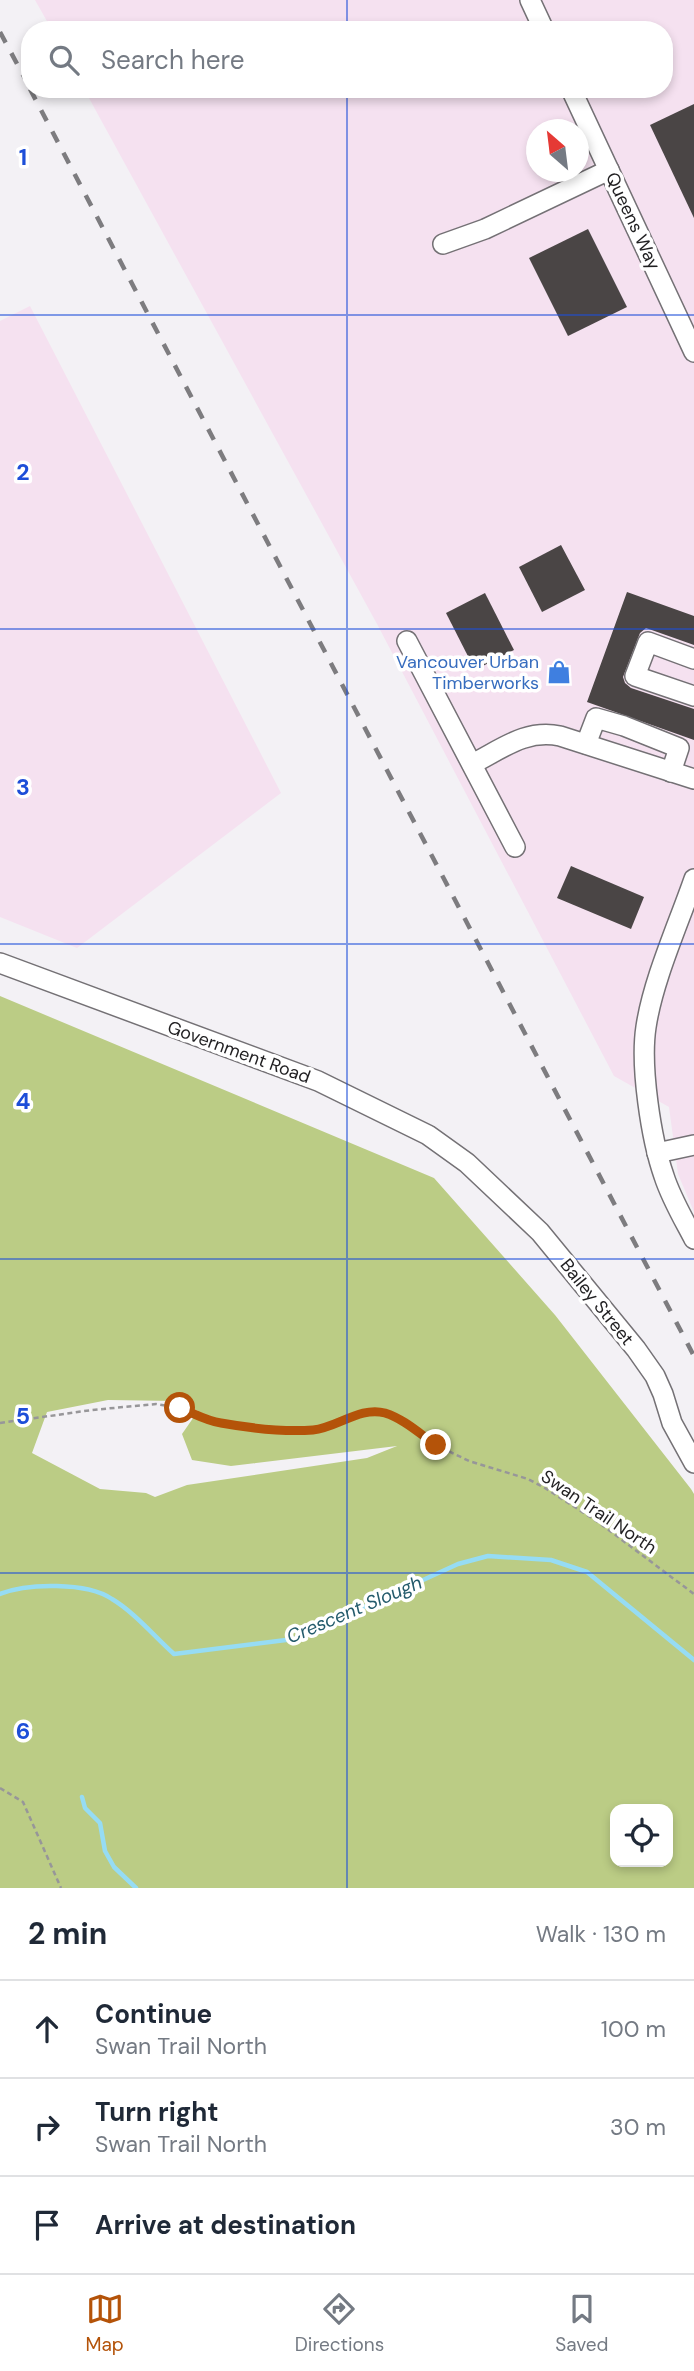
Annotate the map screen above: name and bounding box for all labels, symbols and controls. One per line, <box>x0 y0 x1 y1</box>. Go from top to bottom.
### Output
search box <box>21 21 673 98</box>
icon: search <box>45 41 83 79</box>
text: Search here <box>101 43 244 77</box>
north arrow <box>526 119 589 182</box>
text: 1 <box>19 142 27 172</box>
street label: Queens Way <box>600 168 666 274</box>
text: 2 <box>16 457 30 487</box>
place label: Vancouver Urban Timberworks <box>396 650 539 695</box>
shop icon: Vancouver Urban Timberworks <box>545 658 573 686</box>
text: 3 <box>16 772 30 802</box>
street label: Government Road <box>164 1015 314 1089</box>
text: 4 <box>16 1086 31 1116</box>
street label: Bailey Street <box>555 1254 639 1350</box>
route start <box>164 1392 195 1423</box>
text: 5 <box>16 1401 30 1431</box>
route end <box>420 1429 451 1460</box>
street label: Swan Trail North <box>536 1464 662 1560</box>
water label: Crescent Slough <box>283 1570 426 1649</box>
text: 6 <box>16 1716 30 1746</box>
map controls <box>610 1804 673 1867</box>
button: locate <box>610 1804 673 1867</box>
text: 2 min <box>28 1914 107 1953</box>
text: Walk · 130 m <box>536 1919 666 1949</box>
text: Continue <box>95 1997 212 2031</box>
icon: ahead <box>28 2010 66 2048</box>
text: 100 m <box>601 2014 666 2044</box>
text: Swan Trail North <box>95 2031 267 2061</box>
text: Turn right <box>95 2095 219 2129</box>
icon: right <box>28 2108 66 2146</box>
text: 30 m <box>610 2112 666 2142</box>
text: Swan Trail North <box>95 2129 267 2159</box>
icon: arrive <box>28 2206 66 2244</box>
text: Arrive at destination <box>95 2208 356 2242</box>
tab: Map <box>86 2290 124 2357</box>
tab: Directions <box>295 2290 384 2357</box>
tab: Saved <box>555 2290 608 2357</box>

